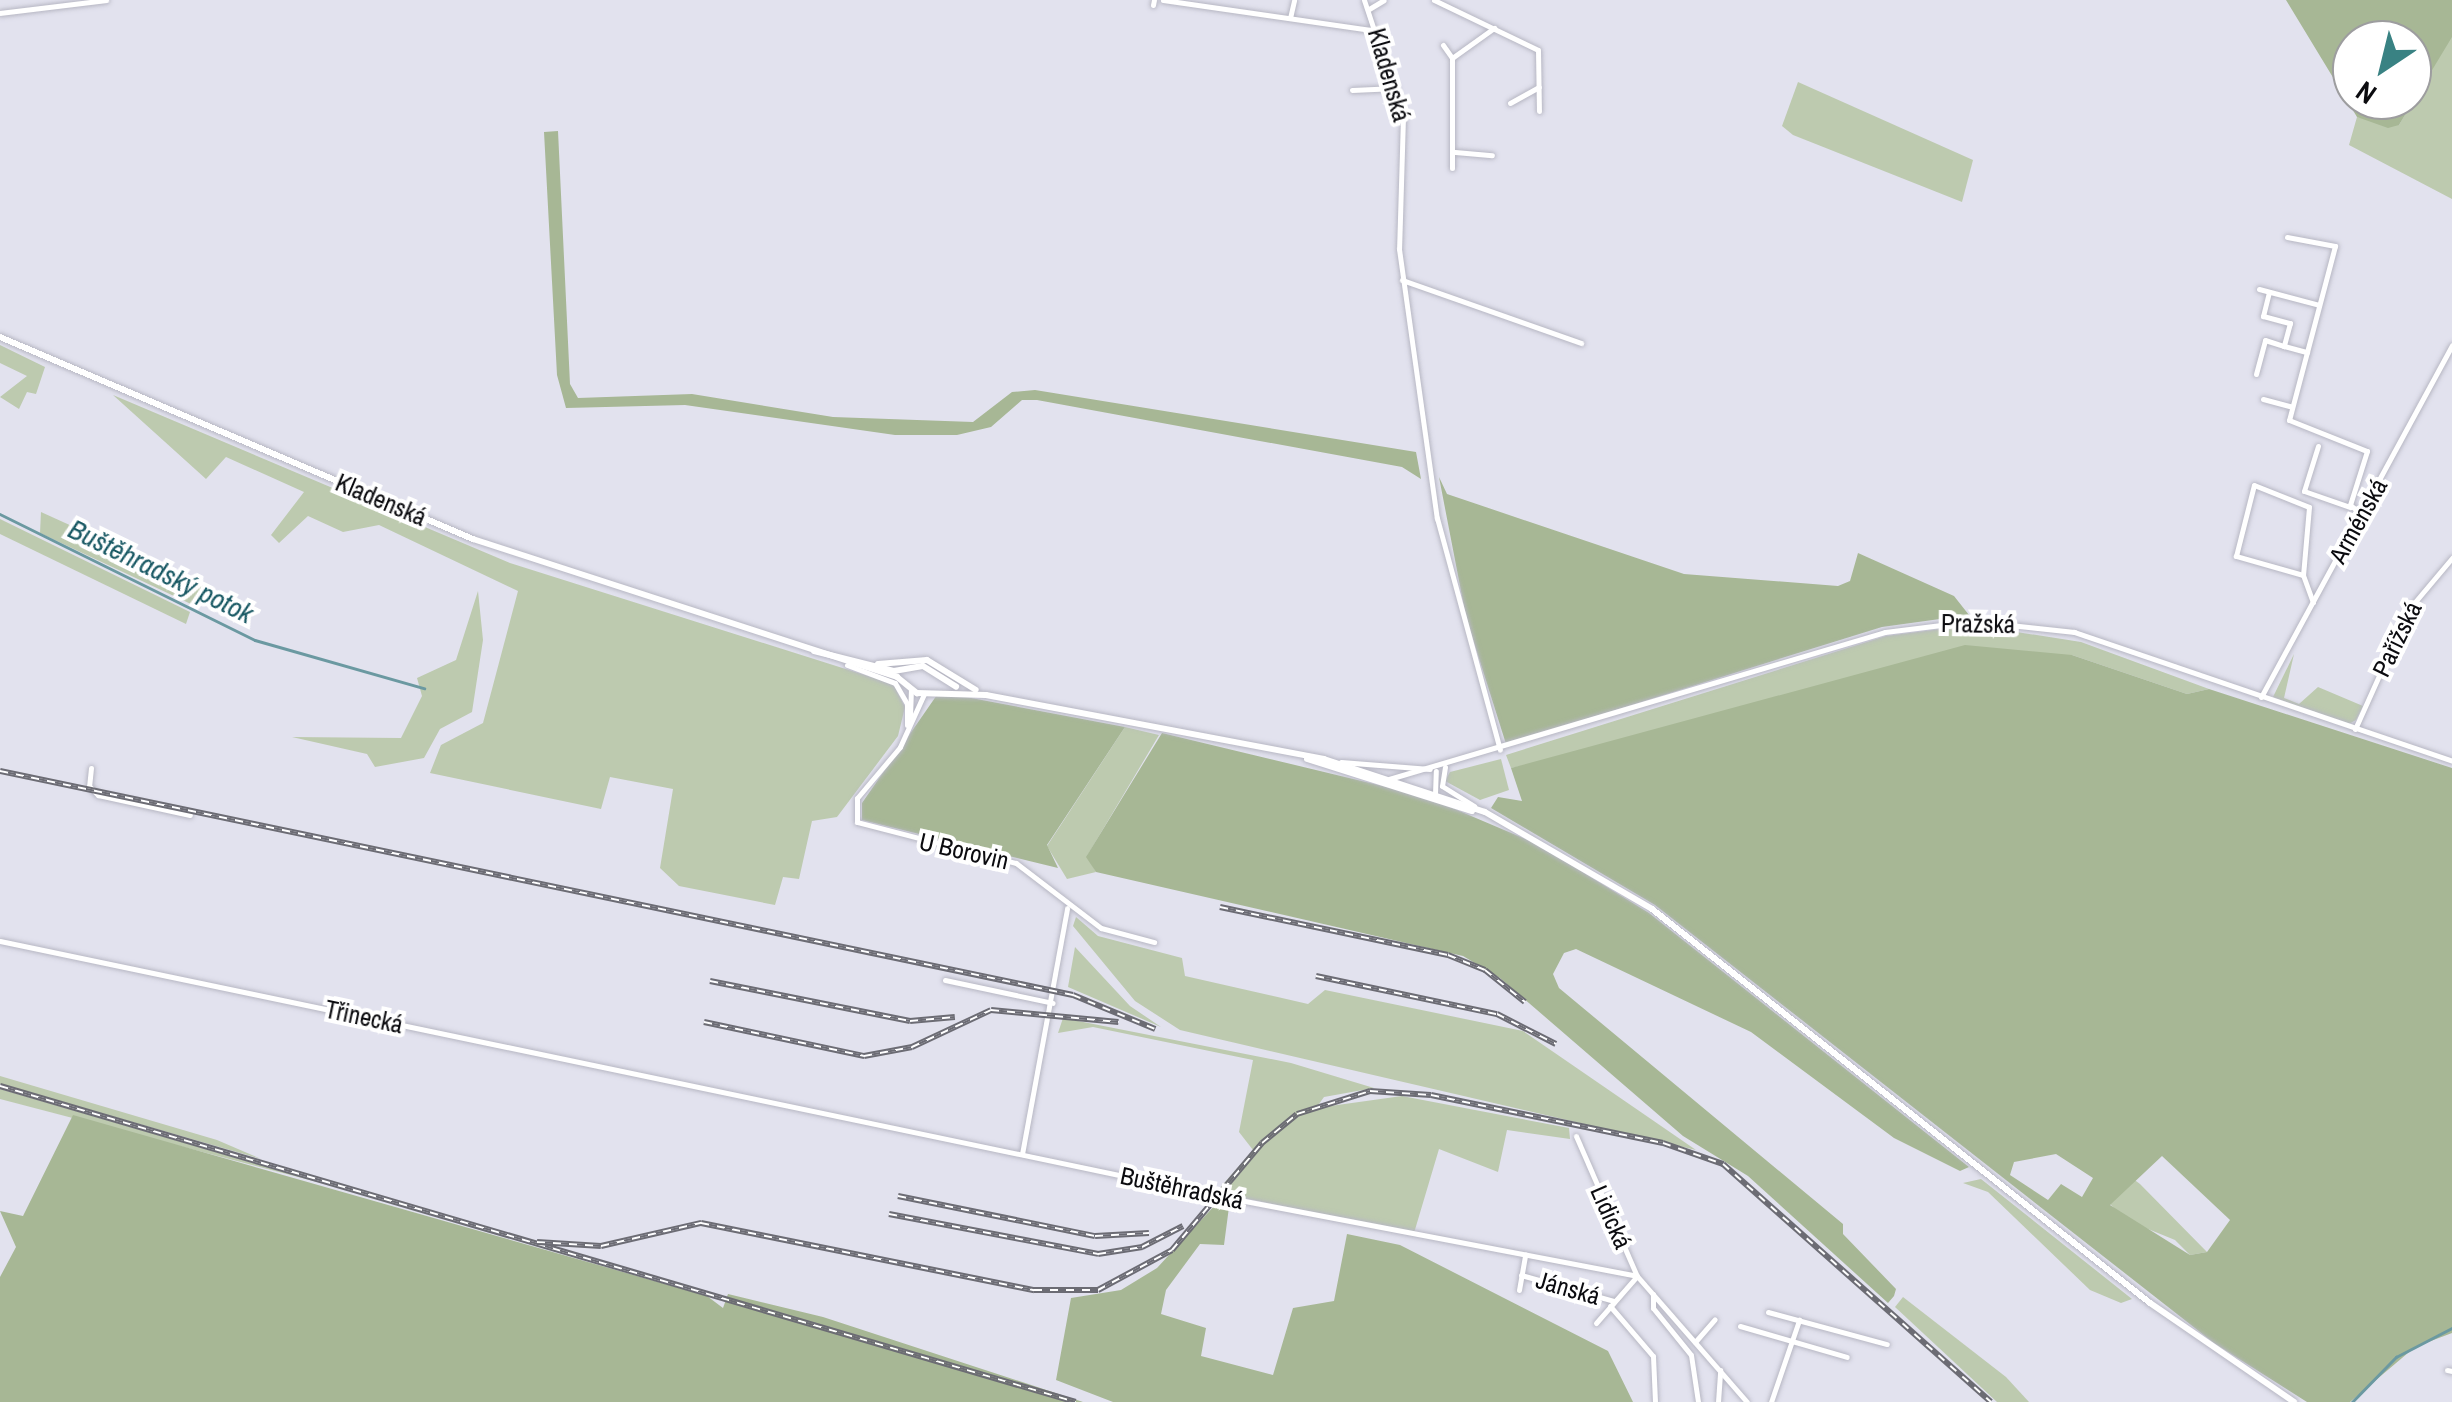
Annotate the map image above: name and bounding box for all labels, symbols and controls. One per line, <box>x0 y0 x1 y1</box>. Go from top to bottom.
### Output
north arrow <box>2332 20 2432 120</box>
street label: Kladenská <box>1361 25 1417 125</box>
text: N <box>2348 73 2384 113</box>
street label: Kladenská <box>331 467 431 533</box>
street label: Arménská <box>2323 473 2393 569</box>
water label: Buštěhradský potok <box>63 512 259 630</box>
street label: Pařížská <box>2366 597 2428 681</box>
street label: Pražská <box>1941 608 2015 640</box>
street label: U Borovin <box>916 826 1012 876</box>
street label: Třinecká <box>322 994 406 1040</box>
street label: Buštěhradská <box>1118 1160 1246 1216</box>
street label: Lidická <box>1584 1181 1638 1253</box>
street label: Jánská <box>1533 1265 1603 1311</box>

